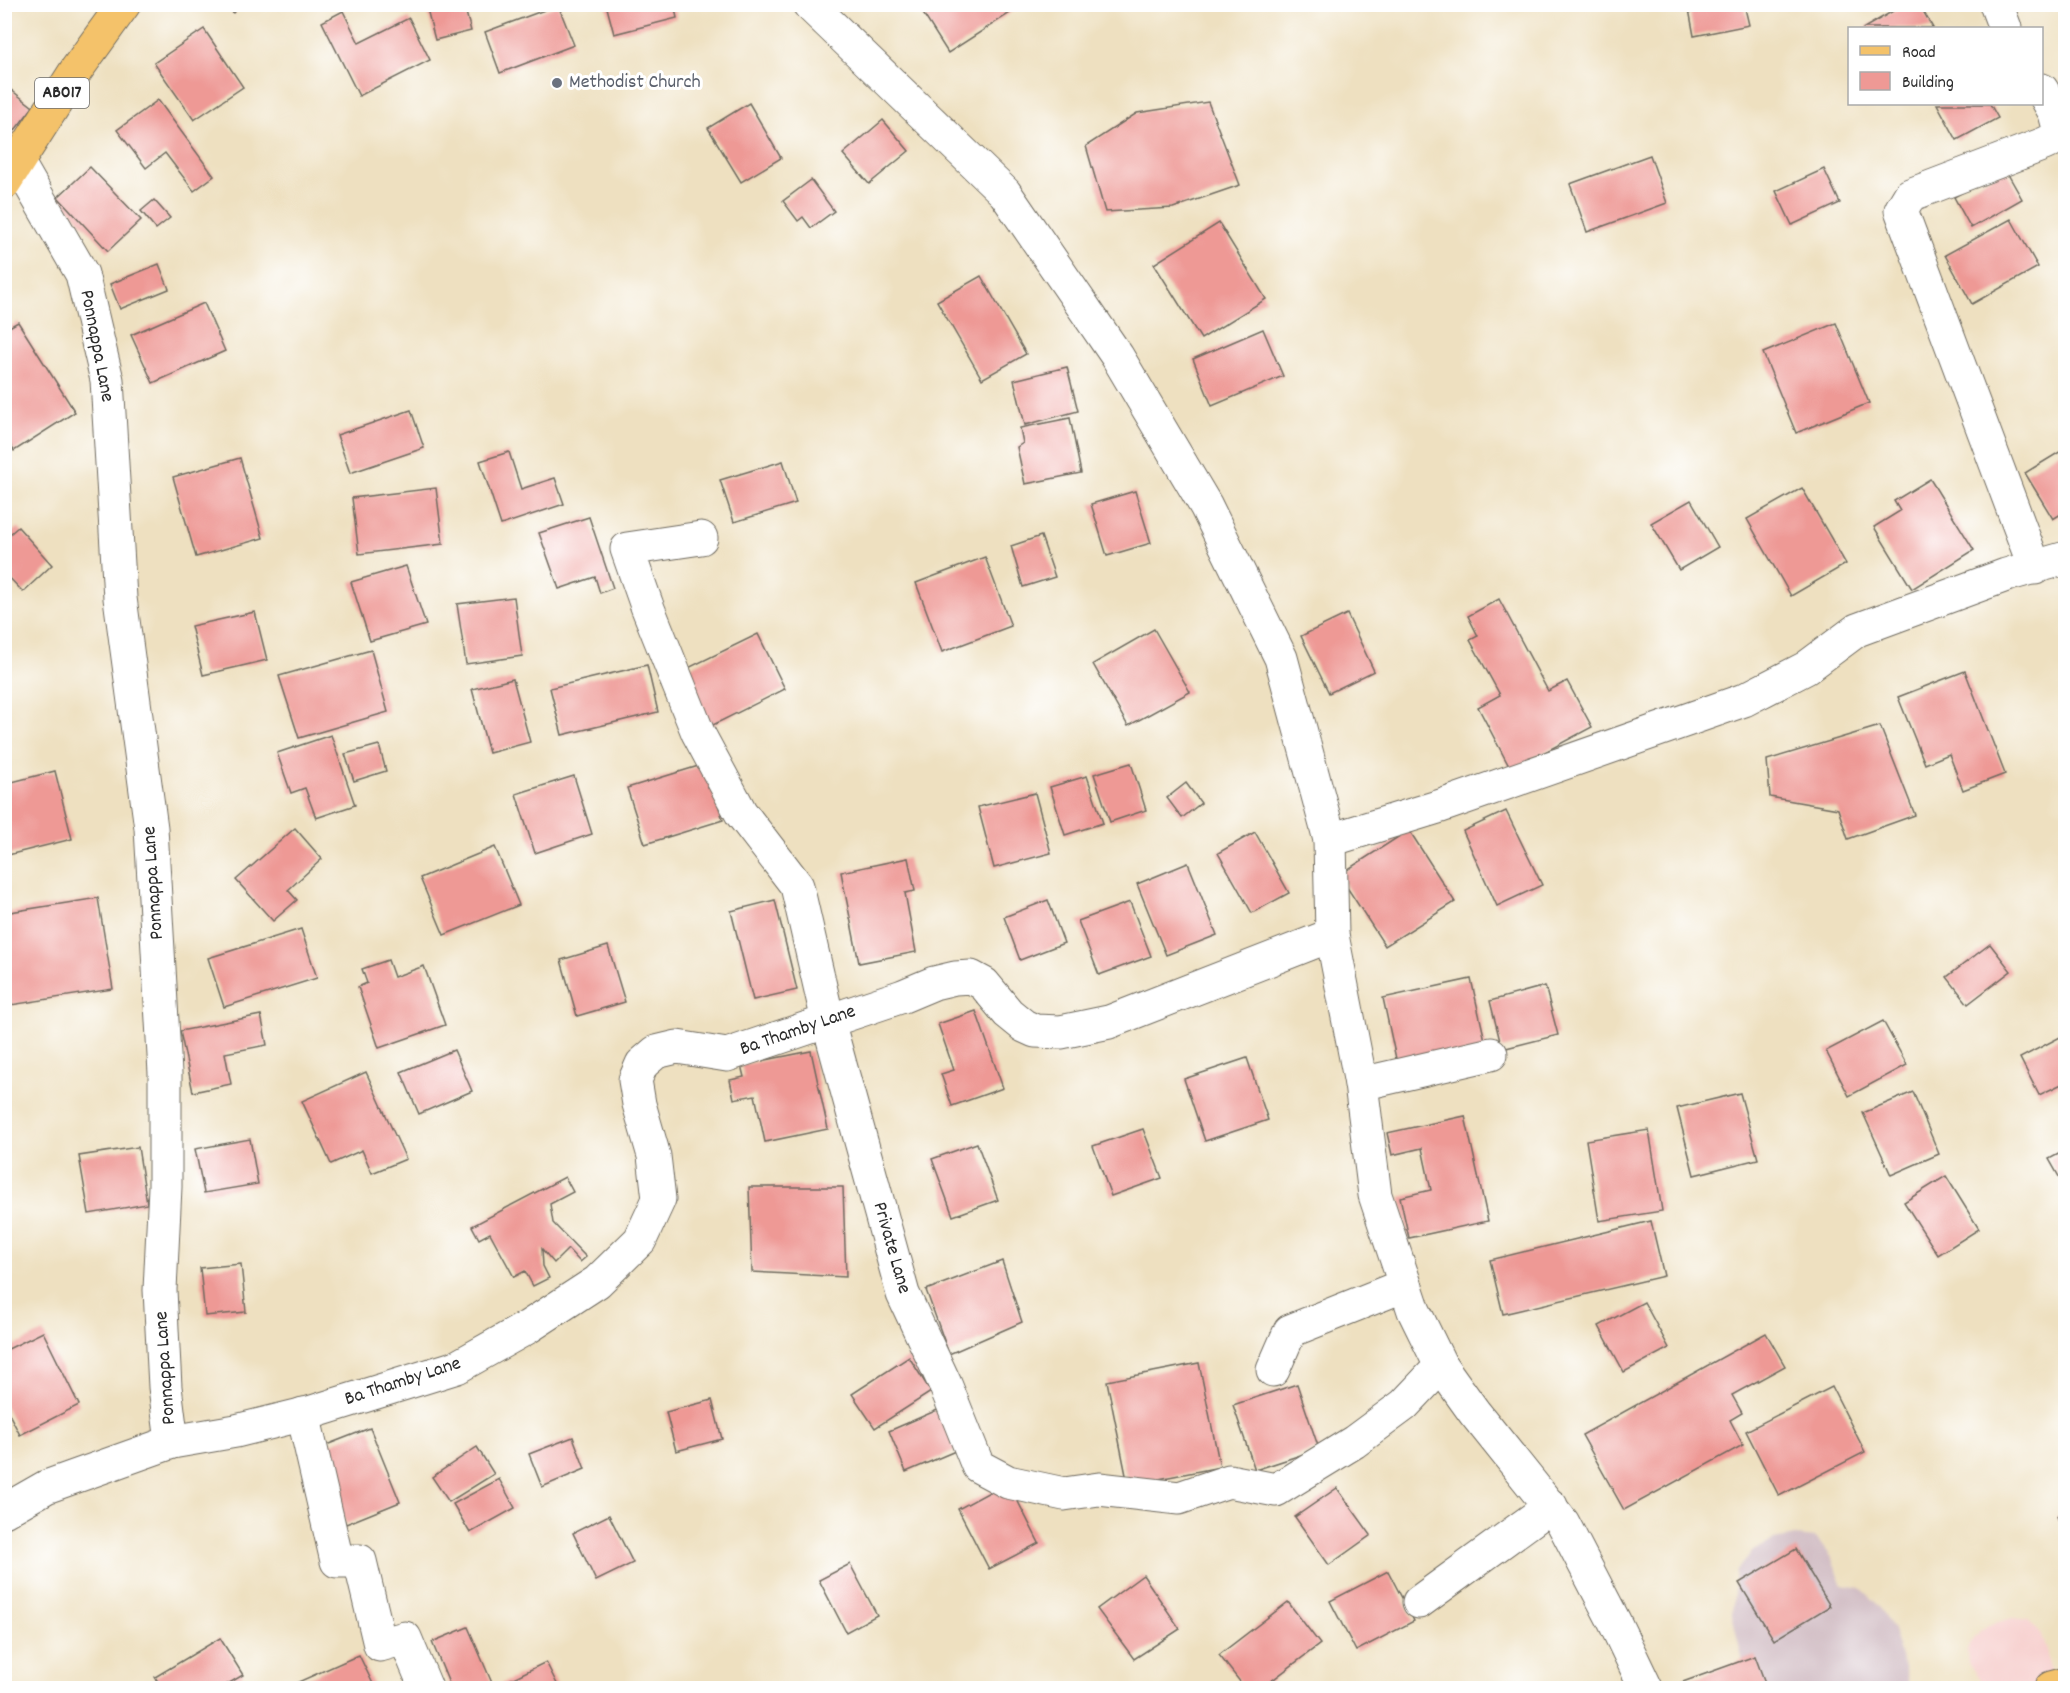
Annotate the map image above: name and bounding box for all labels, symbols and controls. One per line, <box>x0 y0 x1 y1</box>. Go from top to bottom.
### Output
legend <box>1848 27 2043 105</box>
text: Road <box>1902 41 1936 66</box>
place label: Methodist Church <box>569 69 701 97</box>
text: Building <box>1902 71 1954 96</box>
marker: Methodist Church <box>550 76 564 90</box>
road number: AB017 <box>35 78 89 108</box>
street label: Ponnappa Lane <box>71 287 121 405</box>
street label: Ponnappa Lane <box>136 825 172 941</box>
street label: Ba Thamby Lane <box>736 998 860 1064</box>
street label: Private Lane <box>865 1199 917 1297</box>
street label: Ponnappa Lane <box>148 1310 184 1426</box>
street label: Ba Thamby Lane <box>341 1350 465 1414</box>

